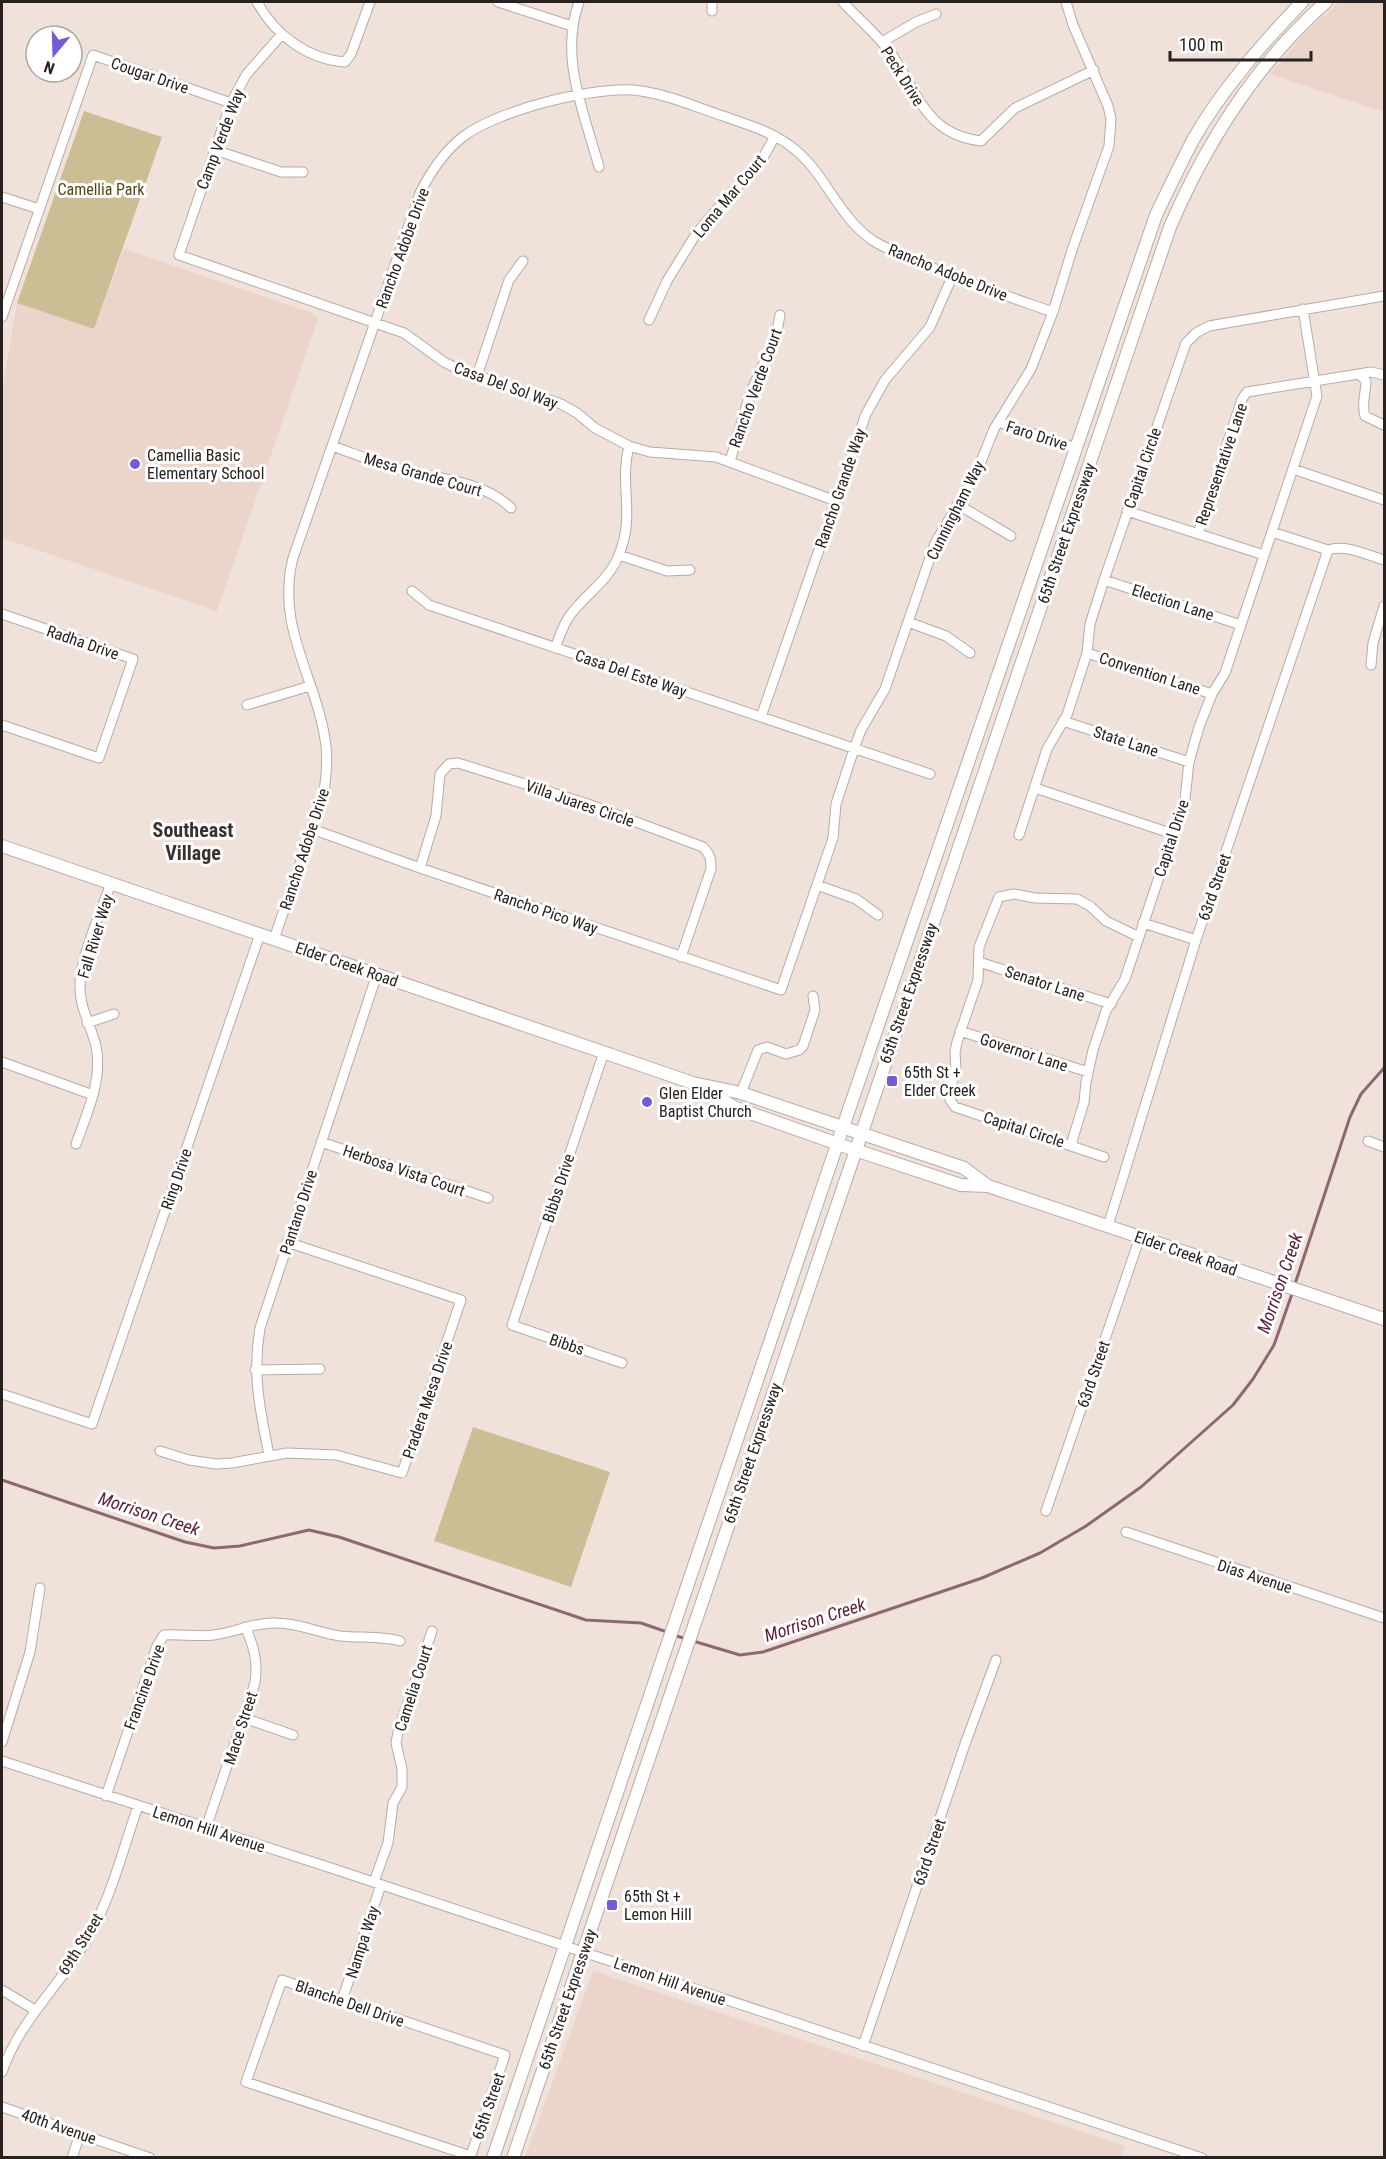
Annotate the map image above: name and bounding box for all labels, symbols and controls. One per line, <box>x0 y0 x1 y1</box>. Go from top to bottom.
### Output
north arrow <box>24 24 84 84</box>
scale bar <box>1170 24 1311 62</box>
text: 100 m <box>1179 34 1223 55</box>
street label: Peck Drive <box>877 43 928 109</box>
street label: Cougar Drive <box>109 53 191 98</box>
text: N <box>42 57 57 78</box>
street label: Camp Verde Way <box>193 86 249 192</box>
street label: Loma Mar Court <box>689 151 770 242</box>
park label: Camellia Park <box>57 180 145 199</box>
street label: Rancho Adobe Drive <box>372 185 433 311</box>
street label: Rancho Adobe Drive <box>885 240 1010 305</box>
street label: Rancho Verde Court <box>725 326 786 450</box>
street label: Casa Del Sol Way <box>451 358 561 413</box>
street label: Representative Lane <box>1192 401 1251 528</box>
street label: Faro Drive <box>1004 417 1070 454</box>
street label: Rancho Grande Way <box>811 425 870 551</box>
street label: Capital Circle <box>1120 425 1165 511</box>
place label: Camellia Basic Elementary School <box>147 446 264 483</box>
street label: Mesa Grande Court <box>362 449 484 500</box>
marker: Camellia Basic Elementary School <box>128 457 142 471</box>
street label: Cunningham Way <box>922 457 989 563</box>
street label: 65th Street Expressway <box>1033 460 1100 606</box>
street label: Election Lane <box>1130 580 1216 625</box>
street label: Radha Drive <box>44 621 121 664</box>
street label: Casa Del Este Way <box>573 646 689 702</box>
street label: Convention Lane <box>1097 648 1203 699</box>
street label: State Lane <box>1091 722 1161 761</box>
street label: Villa Juares Circle <box>523 776 637 831</box>
street label: Rancho Adobe Drive <box>276 786 333 912</box>
street label: Capital Drive <box>1150 797 1193 879</box>
district label: Southeast Village <box>153 818 233 865</box>
street label: 63rd Street <box>1194 851 1235 923</box>
street label: Rancho Pico Way <box>491 885 601 938</box>
street label: Fall River Way <box>74 891 117 981</box>
street label: 65th Street Expressway <box>875 920 942 1066</box>
street label: Elder Creek Road <box>293 938 401 991</box>
street label: Senator Lane <box>1002 962 1087 1005</box>
street label: Governor Lane <box>977 1029 1070 1076</box>
place label: 65th St + Elder Creek <box>904 1063 976 1100</box>
marker: 65th St + Elder Creek <box>885 1074 899 1088</box>
place label: Glen Elder Baptist Church <box>659 1084 752 1121</box>
marker: Glen Elder Baptist Church <box>640 1095 654 1109</box>
street label: Capital Circle <box>981 1107 1067 1152</box>
street label: Herbosa Vista Court <box>340 1141 468 1200</box>
street label: Ring Drive <box>157 1146 196 1212</box>
street label: Bibbs Drive <box>538 1151 578 1225</box>
street label: Pantano Drive <box>276 1167 321 1257</box>
street label: Elder Creek Road <box>1132 1227 1240 1280</box>
water label: Morrison Creek <box>1252 1229 1307 1336</box>
street label: Bibbs <box>547 1330 587 1359</box>
street label: 63rd Street <box>1073 1338 1114 1410</box>
street label: Pradera Mesa Drive <box>399 1339 456 1461</box>
street label: 65th Street Expressway <box>719 1380 786 1526</box>
water label: Morrison Creek <box>96 1487 203 1540</box>
street label: Dias Avenue <box>1215 1555 1295 1597</box>
water label: Morrison Creek <box>762 1593 869 1646</box>
street label: Francine Drive <box>120 1642 169 1732</box>
street label: Camelia Court <box>391 1642 436 1734</box>
street label: Mace Street <box>220 1689 261 1767</box>
street label: Lemon Hill Avenue <box>150 1802 268 1857</box>
street label: 63rd Street <box>909 1816 950 1888</box>
place label: 65th St + Lemon Hill <box>624 1887 692 1924</box>
marker: 65th St + Lemon Hill <box>605 1898 619 1912</box>
street label: Nampa Way <box>342 1903 383 1981</box>
street label: 69th Street <box>54 1910 107 1979</box>
street label: 65th Street Expressway <box>534 1926 601 2072</box>
street label: Lemon Hill Avenue <box>611 1953 728 2010</box>
street label: Blanche Dell Drive <box>293 1976 407 2031</box>
street label: 65th Street <box>468 2070 509 2142</box>
street label: 40th Avenue <box>19 2105 99 2148</box>

